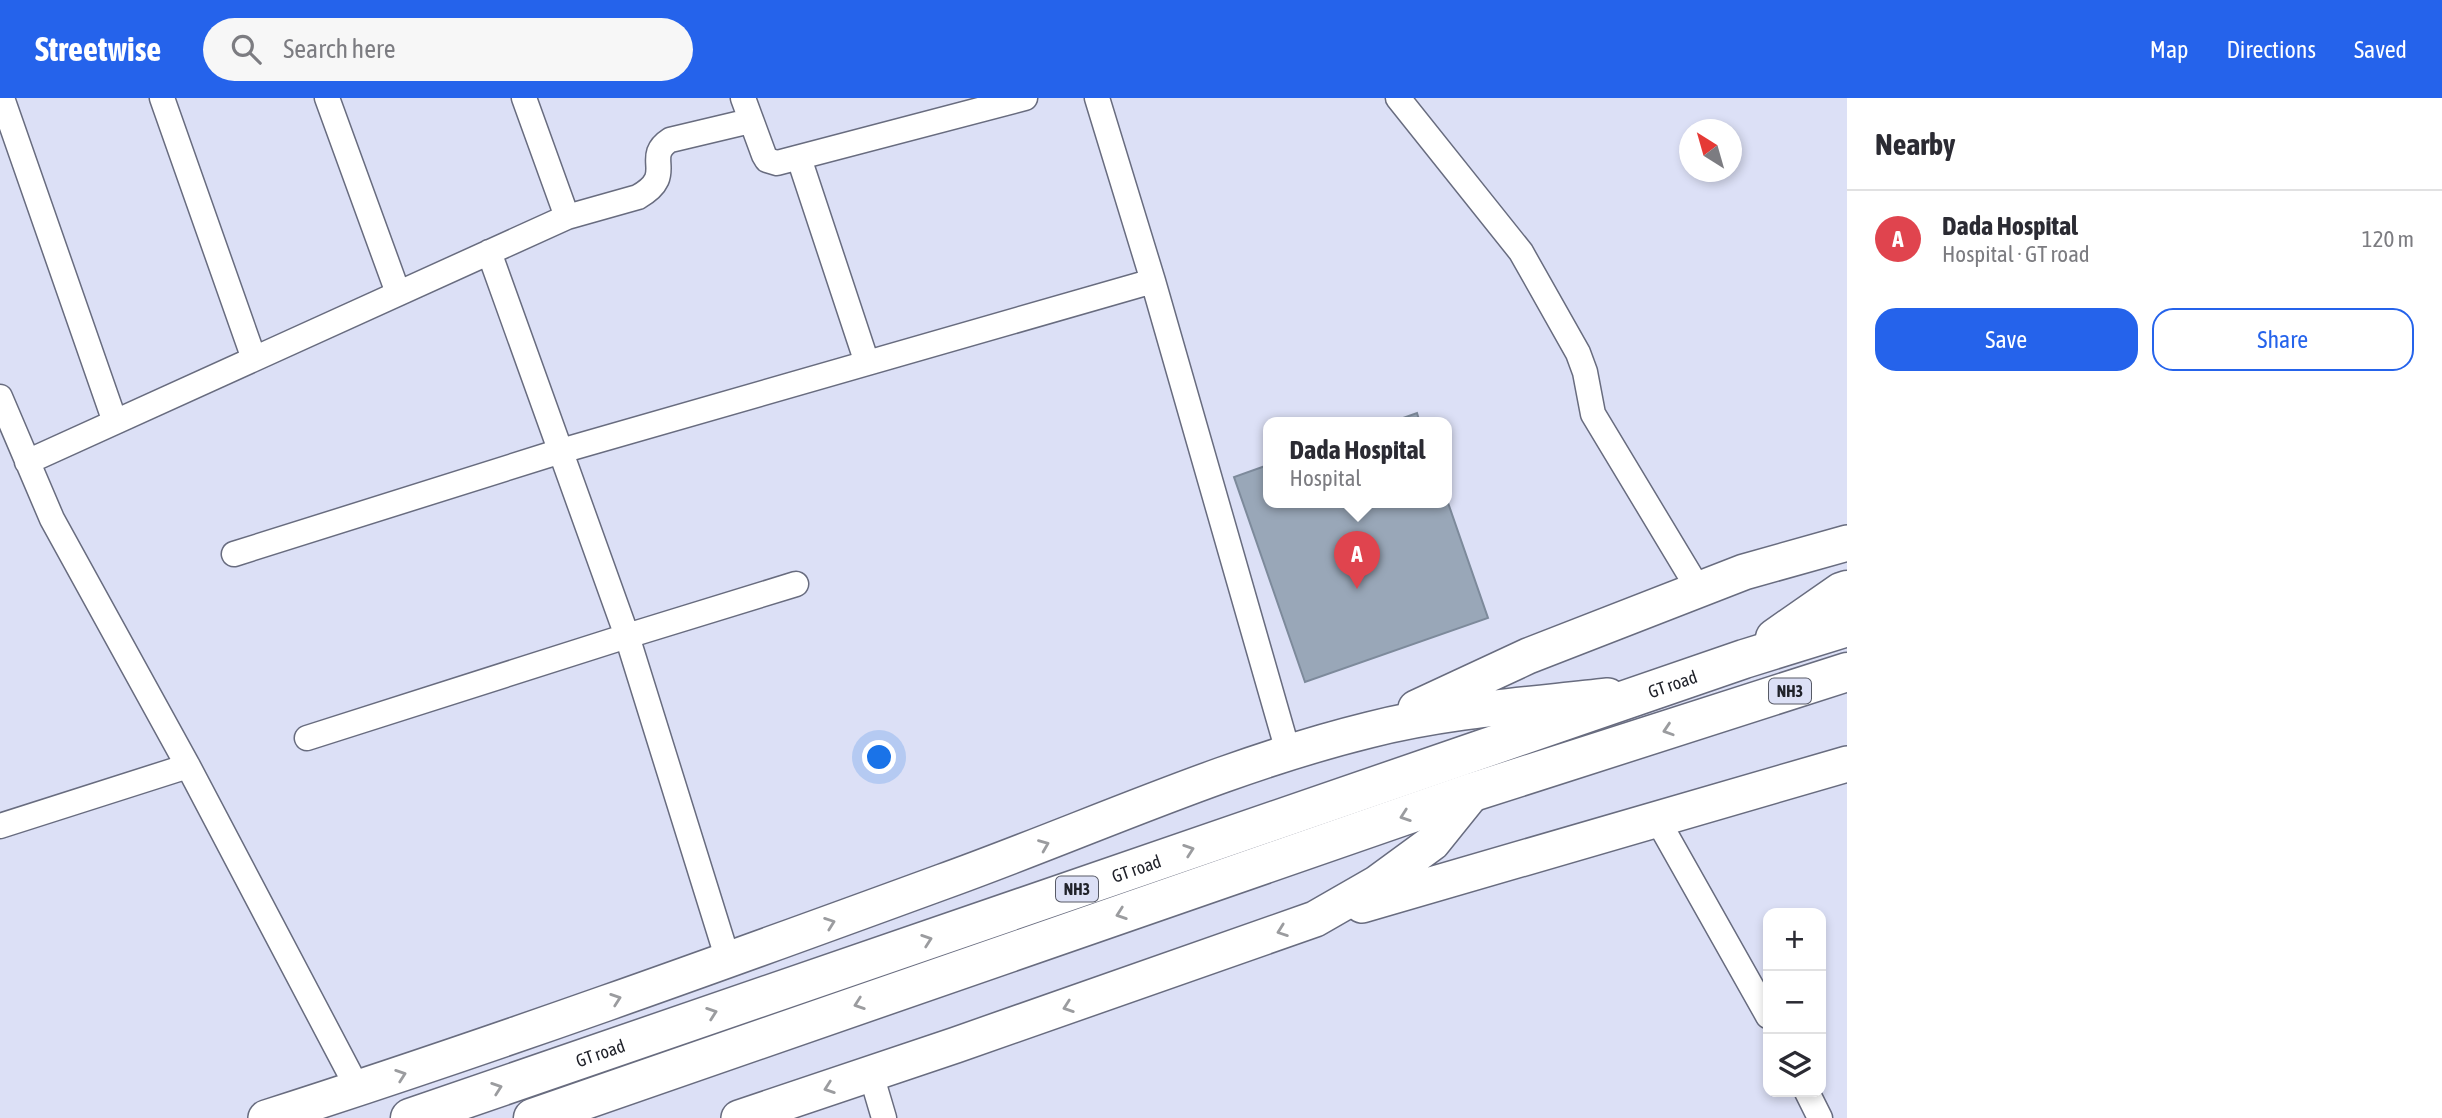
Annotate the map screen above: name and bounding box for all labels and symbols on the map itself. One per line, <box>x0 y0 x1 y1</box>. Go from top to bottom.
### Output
north arrow <box>1679 119 1742 182</box>
pin: A <box>1334 531 1380 589</box>
street label: GT road <box>1645 665 1700 702</box>
road number: NH3 <box>1769 678 1811 704</box>
one-way arrow <box>1662 722 1675 736</box>
your location <box>862 740 896 774</box>
one-way arrow <box>1400 808 1412 822</box>
one-way arrow <box>1038 840 1050 854</box>
one-way arrow <box>1182 844 1195 858</box>
street label: GT road <box>1109 850 1164 886</box>
road number: NH3 <box>1056 876 1098 902</box>
one-way arrow <box>1115 906 1127 920</box>
one-way arrow <box>824 917 836 931</box>
one-way arrow <box>1277 923 1289 937</box>
one-way arrow <box>921 933 933 948</box>
one-way arrow <box>610 993 622 1007</box>
one-way arrow <box>854 996 866 1010</box>
one-way arrow <box>1062 998 1074 1012</box>
one-way arrow <box>706 1007 718 1021</box>
street label: GT road <box>573 1034 627 1071</box>
one-way arrow <box>395 1069 407 1083</box>
one-way arrow <box>823 1080 836 1094</box>
one-way arrow <box>491 1082 503 1096</box>

